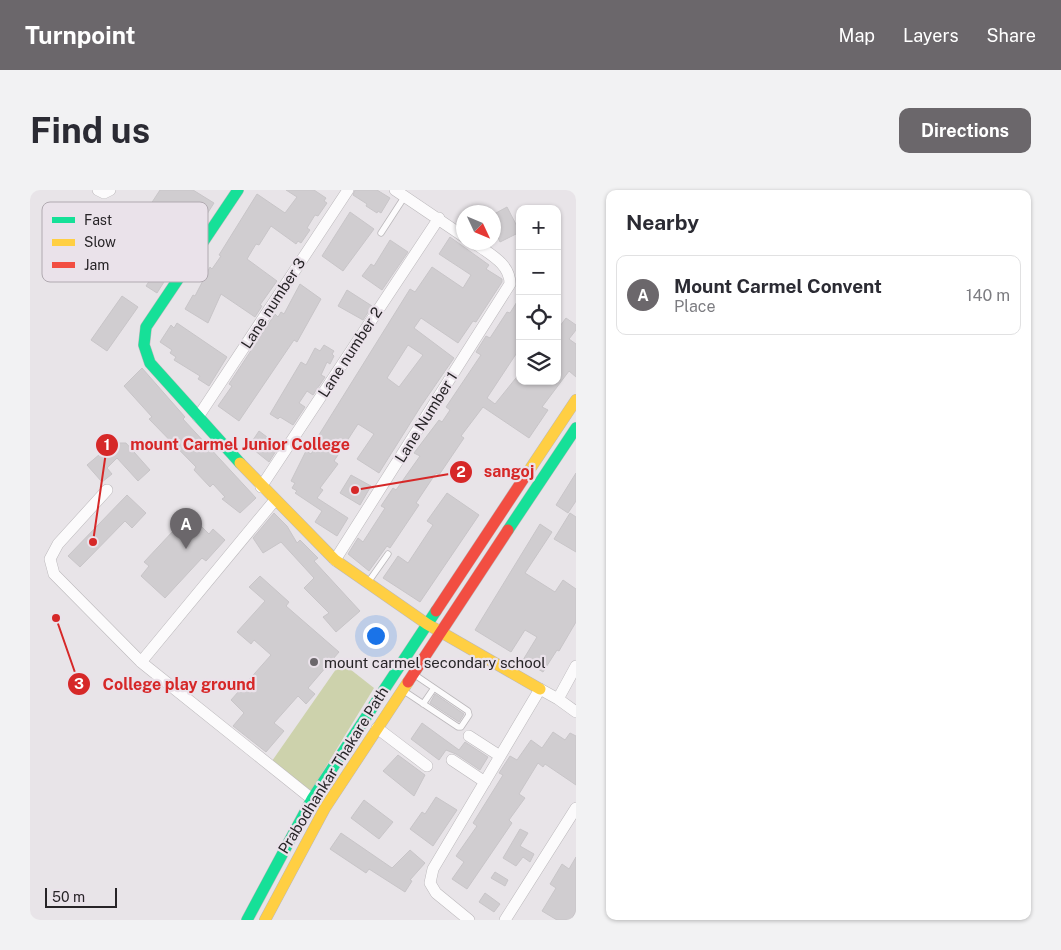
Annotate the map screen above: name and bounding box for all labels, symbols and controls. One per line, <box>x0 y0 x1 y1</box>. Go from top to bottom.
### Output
text: Turnpoint <box>25 21 135 49</box>
text: Map <box>839 25 875 46</box>
text: Layers <box>903 25 959 46</box>
text: Share <box>987 25 1036 46</box>
button: Directions <box>899 108 1031 153</box>
text: Find us <box>30 110 150 151</box>
legend <box>42 202 208 282</box>
north arrow <box>456 205 501 250</box>
map controls <box>516 205 561 385</box>
button: + <box>516 205 561 250</box>
text: Nearby <box>626 210 699 235</box>
text: Fast <box>84 212 112 228</box>
text: Slow <box>84 234 116 250</box>
button: − <box>516 250 561 295</box>
street label: Lane number 3 <box>237 255 309 351</box>
text: Jam <box>84 257 109 273</box>
text: Mount Carmel Convent <box>674 275 882 297</box>
text: A <box>637 286 649 305</box>
text: 140 m <box>966 286 1010 305</box>
button: locate <box>516 295 561 340</box>
text: Place <box>674 297 716 316</box>
street label: Lane number 2 <box>315 304 385 400</box>
button: layers <box>516 340 561 385</box>
street label: Lane Number 1 <box>391 369 461 465</box>
callout: mount Carmel Junior College <box>95 429 359 460</box>
text: mount Carmel Junior College <box>130 435 350 454</box>
text: 1 <box>104 436 110 453</box>
callout: sangoj <box>449 456 544 487</box>
text: sangoj <box>484 462 534 481</box>
text: 2 <box>456 463 466 480</box>
pin: A <box>170 508 202 549</box>
your location <box>363 623 389 649</box>
place label: mount carmel secondary school <box>324 654 546 671</box>
marker: mount carmel secondary school <box>308 656 320 668</box>
callout: College play ground <box>67 669 265 700</box>
text: 3 <box>74 675 84 692</box>
text: College play ground <box>102 675 256 694</box>
street label: Prabodhankar Thakare Path <box>275 683 391 857</box>
scale bar <box>45 885 118 908</box>
text: 50 m <box>52 889 85 905</box>

